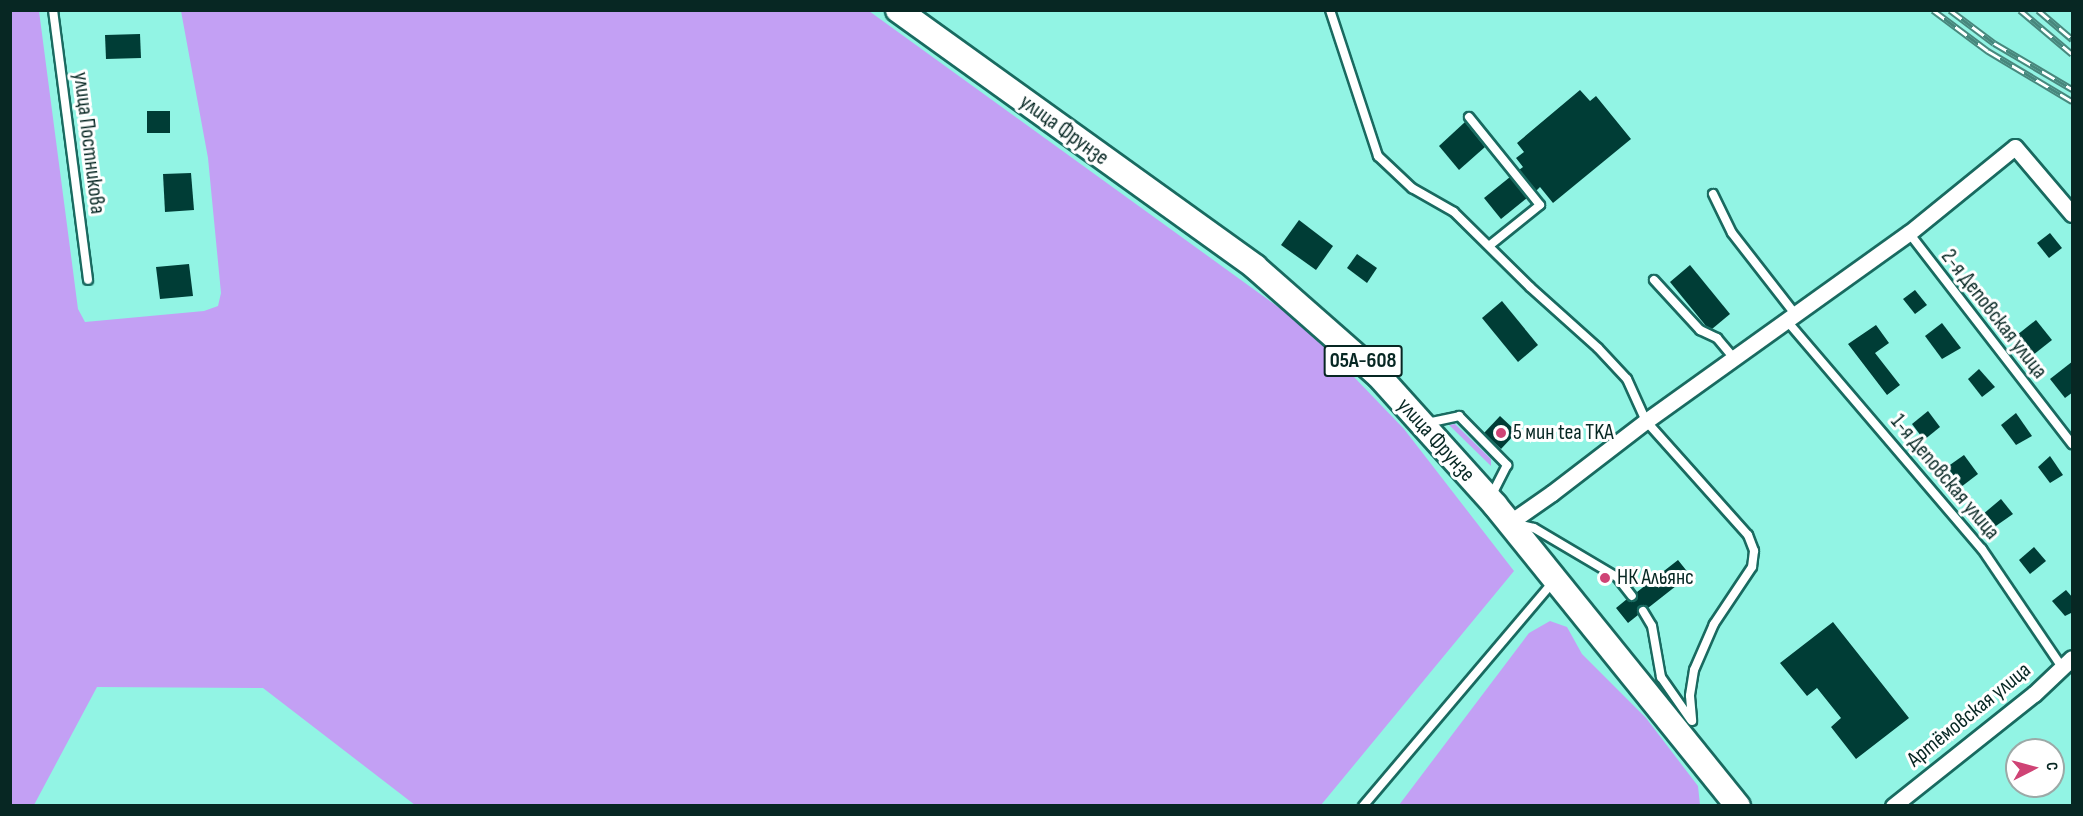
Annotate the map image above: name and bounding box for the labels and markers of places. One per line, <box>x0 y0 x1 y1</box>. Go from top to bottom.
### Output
place label: 5 мин tea TKA <box>1513 420 1614 446</box>
marker: 5 мин tea TKA <box>1494 426 1508 440</box>
place label: НК Альянс <box>1617 565 1694 591</box>
marker: НК Альянс <box>1598 571 1612 585</box>

